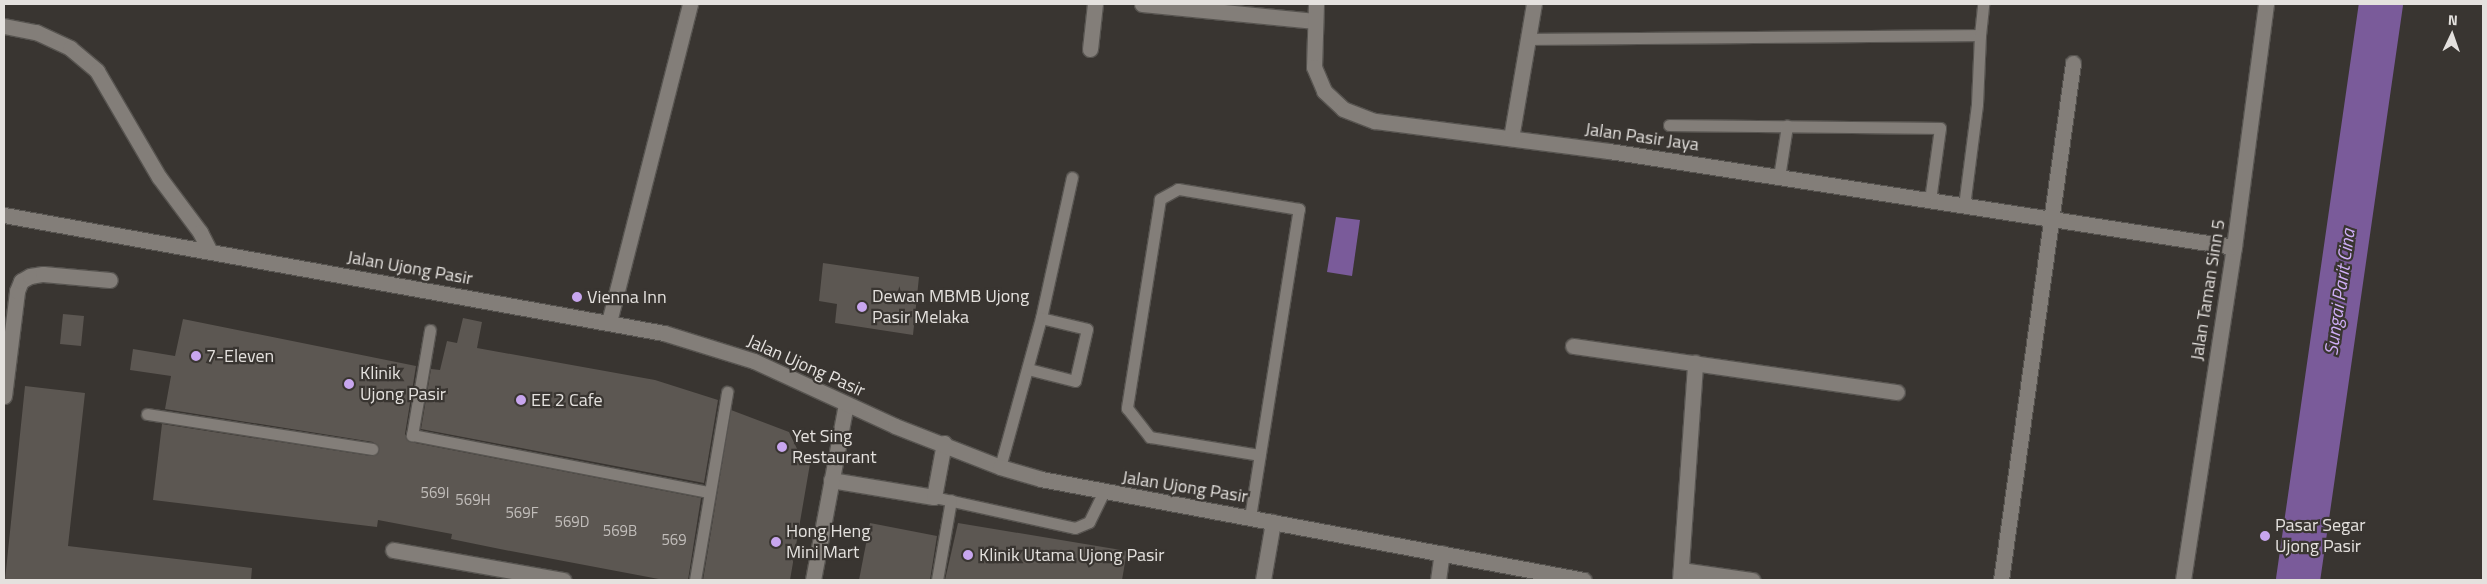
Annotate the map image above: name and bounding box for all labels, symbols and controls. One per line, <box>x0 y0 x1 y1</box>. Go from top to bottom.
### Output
text: N <box>2447 9 2458 30</box>
north arrow <box>2427 10 2477 60</box>
street label: Jalan Pasir Jaya <box>1584 118 1700 156</box>
street label: Jalan Taman Sinn 5 <box>2186 218 2230 362</box>
water label: Sungai Parit Cina <box>2319 227 2359 357</box>
street label: Jalan Ujong Pasir <box>346 246 474 290</box>
place label: Vienna Inn <box>587 286 667 308</box>
place label: Dewan MBMB Ujong Pasir Melaka <box>872 286 1029 328</box>
marker: Vienna Inn <box>571 291 583 303</box>
marker: Dewan MBMB Ujong Pasir Melaka <box>856 301 868 313</box>
street label: Jalan Ujong Pasir <box>744 330 868 402</box>
place label: 7-Eleven <box>206 345 274 367</box>
marker: 7-Eleven <box>190 350 202 362</box>
place label: Klinik Ujong Pasir <box>360 363 446 406</box>
marker: Klinik Ujong Pasir <box>342 377 356 391</box>
place label: EE 2 Cafe <box>531 389 603 411</box>
marker: EE 2 Cafe <box>515 394 527 406</box>
place label: Yet Sing Restaurant <box>792 426 876 468</box>
marker: Yet Sing Restaurant <box>776 441 788 453</box>
street label: Jalan Ujong Pasir <box>1121 466 1249 508</box>
house number: 569I <box>421 484 449 502</box>
house number: 569H <box>455 491 491 509</box>
house number: 569F <box>505 504 539 522</box>
house number: 569D <box>555 513 589 531</box>
place label: Pasar Segar Ujong Pasir <box>2275 515 2366 558</box>
place label: Hong Heng Mini Mart <box>786 521 871 564</box>
house number: 569B <box>603 522 637 540</box>
marker: Pasar Segar Ujong Pasir <box>2259 530 2271 542</box>
house number: 569 <box>661 531 687 549</box>
marker: Hong Heng Mini Mart <box>770 536 782 548</box>
place label: Klinik Utama Ujong Pasir <box>979 544 1165 566</box>
marker: Klinik Utama Ujong Pasir <box>961 548 975 562</box>

